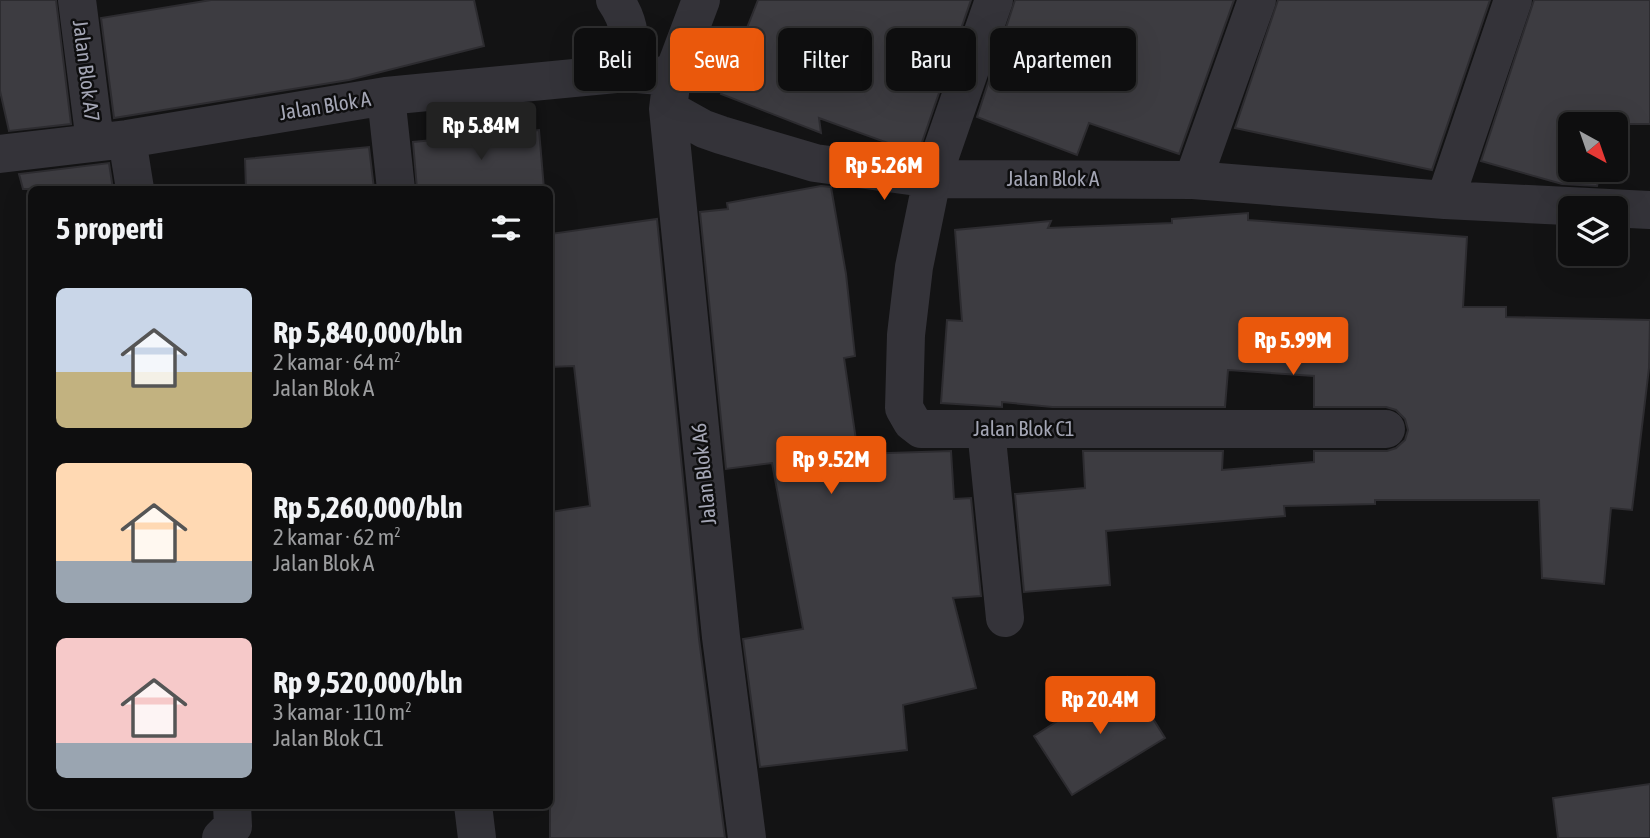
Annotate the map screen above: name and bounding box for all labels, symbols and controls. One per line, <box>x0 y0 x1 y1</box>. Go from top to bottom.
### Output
street label: Jalan Blok A7 <box>69 19 105 123</box>
chip: Beli <box>574 28 656 91</box>
chip: Sewa <box>670 28 764 91</box>
chip: Filter <box>778 28 872 91</box>
chip: Baru <box>886 28 976 91</box>
chip: Apartemen <box>990 28 1136 91</box>
street label: Jalan Blok A <box>277 86 373 124</box>
pin: Rp 5.84M <box>409 102 553 162</box>
text: Rp 5.84M <box>442 112 520 138</box>
north arrow <box>1558 112 1628 182</box>
map controls <box>1558 112 1628 266</box>
pin: Rp 5.26M <box>812 142 956 202</box>
text: Rp 5.26M <box>845 152 923 178</box>
street label: Jalan Blok A <box>1007 166 1100 190</box>
button: layers <box>1558 196 1628 266</box>
icon: filters <box>487 209 525 247</box>
text: 5 properti <box>56 211 163 245</box>
text: Rp 5,840,000/bln <box>273 315 463 349</box>
icon: home <box>112 316 196 400</box>
pin: Rp 5.99M <box>1221 318 1365 377</box>
text: Rp 5.99M <box>1254 327 1332 353</box>
text: 2 kamar · 64 m² <box>273 349 401 375</box>
text: Jalan Blok A <box>273 375 374 401</box>
street label: Jalan Blok C1 <box>973 416 1075 440</box>
street label: Jalan Blok A6 <box>686 422 720 526</box>
pin: Rp 9.52M <box>759 436 903 496</box>
text: Rp 9.52M <box>792 446 870 472</box>
text: Rp 5,260,000/bln <box>273 490 463 524</box>
icon: home <box>112 491 196 575</box>
text: 2 kamar · 62 m² <box>273 524 401 550</box>
text: Jalan Blok A <box>273 550 374 576</box>
text: Rp 9,520,000/bln <box>273 665 463 699</box>
icon: home <box>112 666 196 750</box>
pin: Rp 20.4M <box>1028 676 1172 736</box>
text: Rp 20.4M <box>1061 686 1139 712</box>
text: 3 kamar · 110 m² <box>273 699 412 725</box>
text: Jalan Blok C1 <box>273 725 384 751</box>

